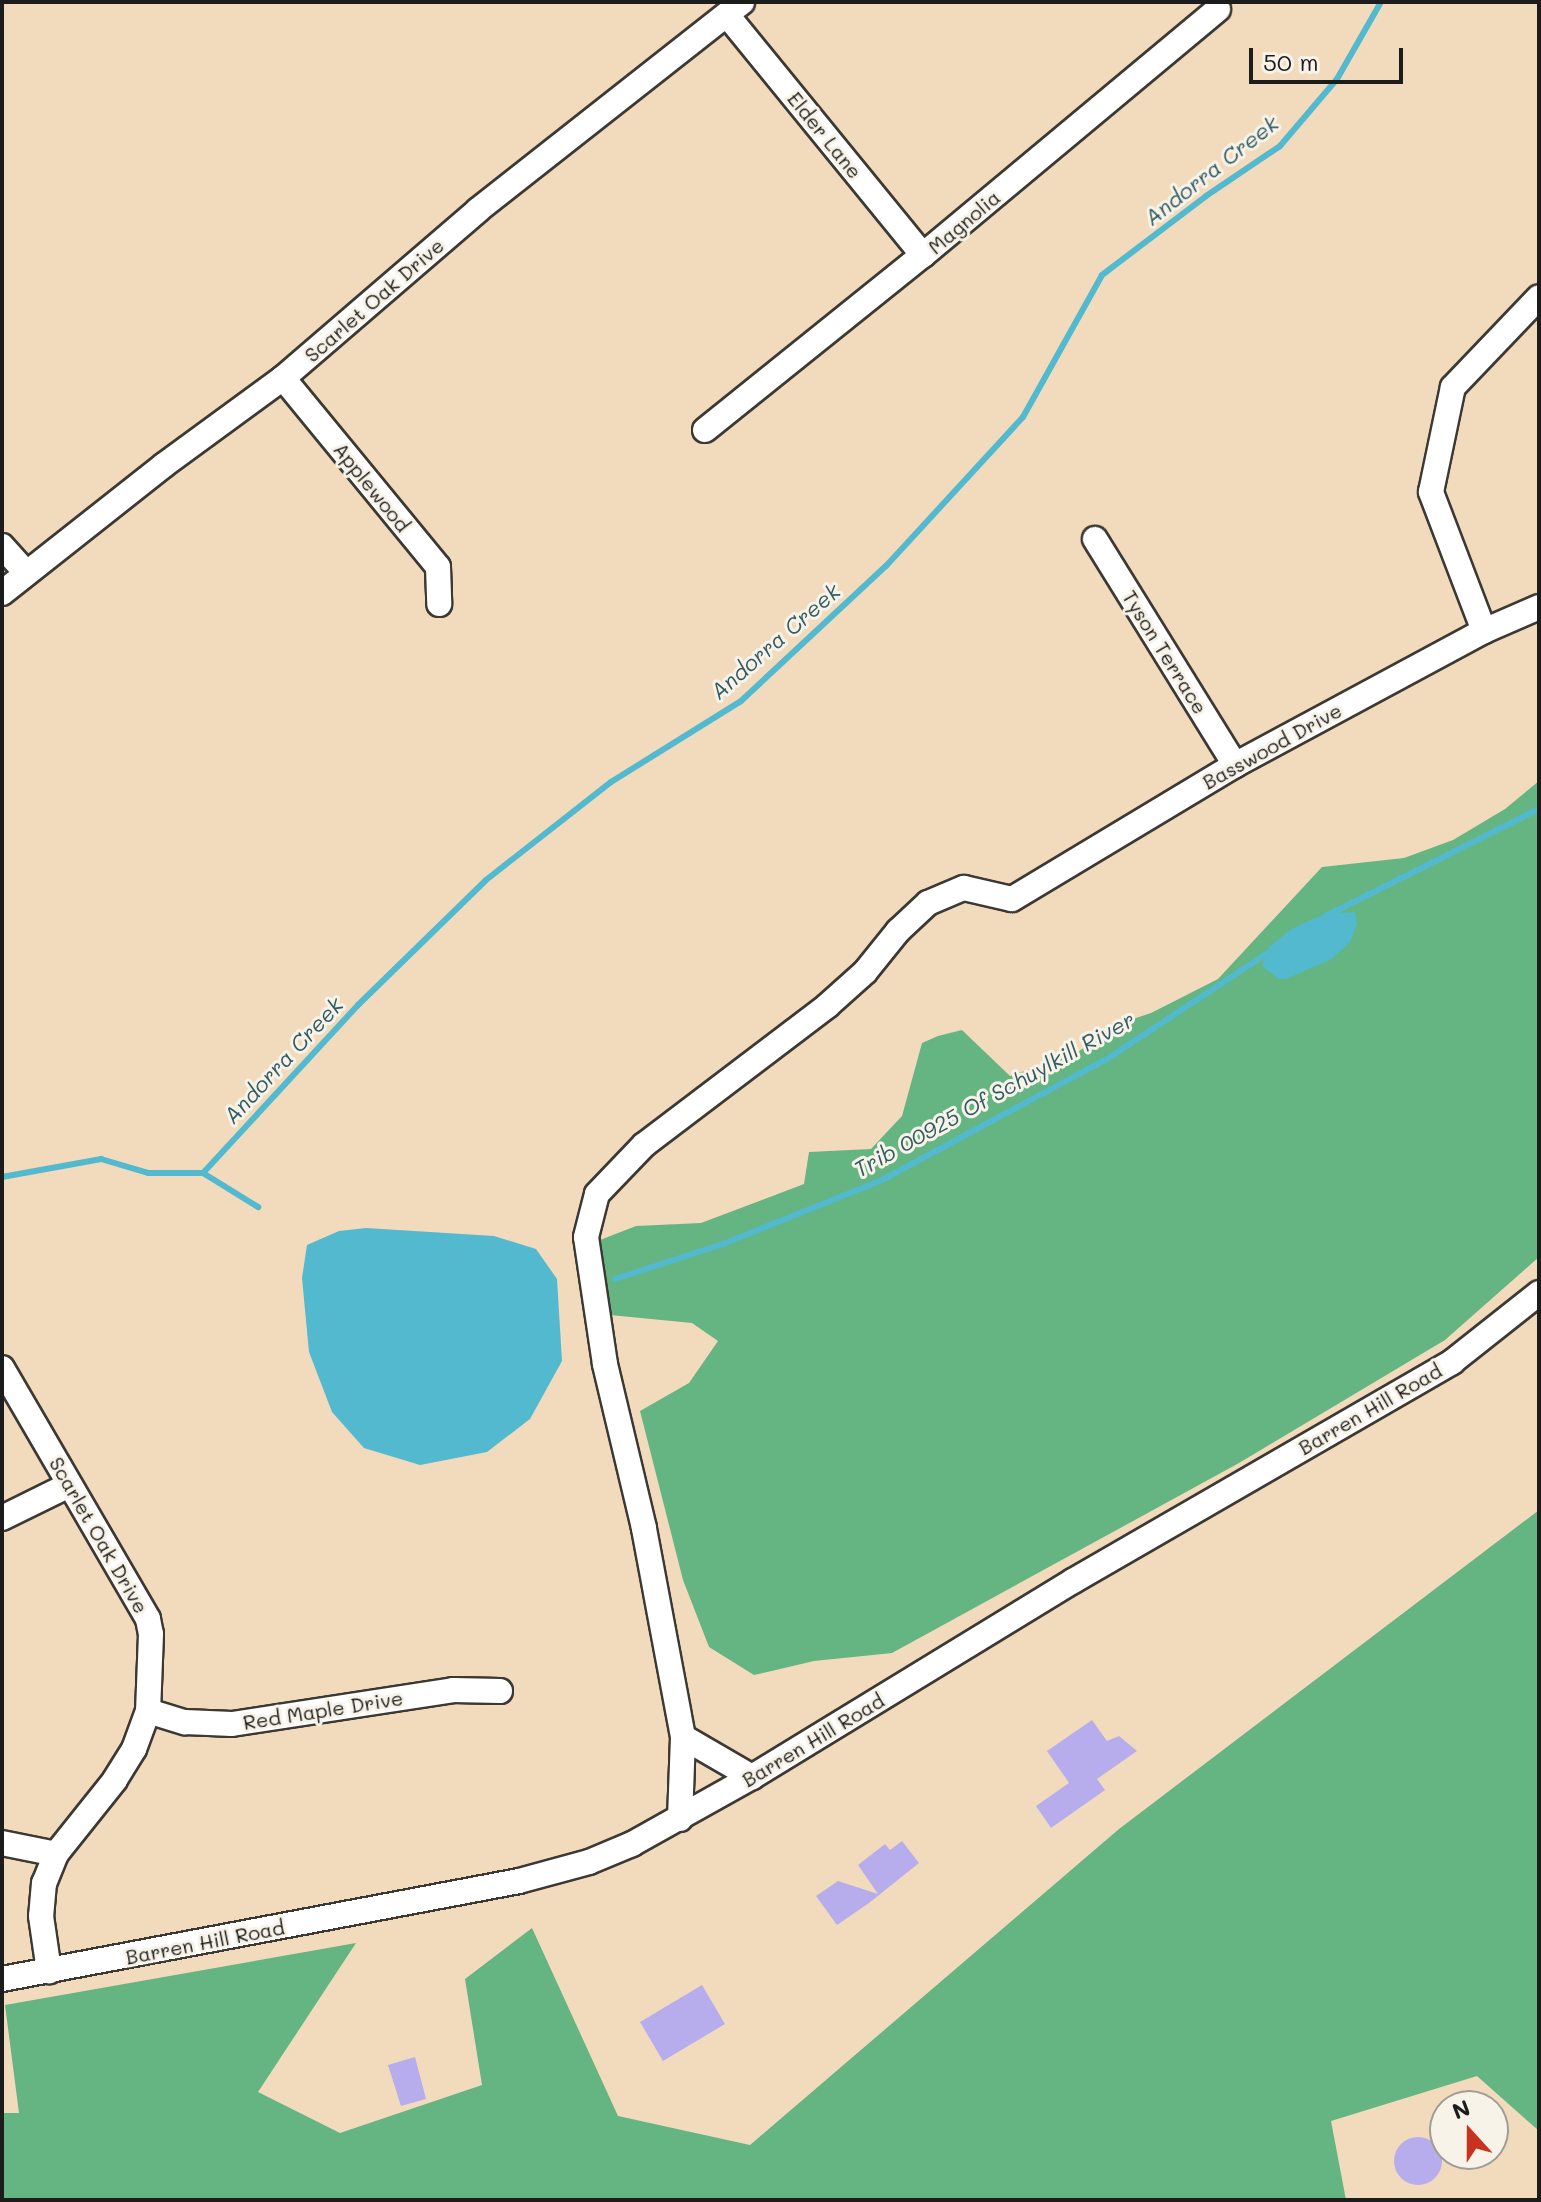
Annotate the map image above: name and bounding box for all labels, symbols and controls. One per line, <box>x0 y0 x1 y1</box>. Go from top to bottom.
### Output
scale bar <box>1253 32 1407 82</box>
text: 50 m <box>1263 46 1319 77</box>
street label: Elder Lane <box>783 87 867 183</box>
water label: Andorra Creek <box>1139 109 1283 231</box>
street label: Magnolia <box>923 185 1005 259</box>
street label: Scarlet Oak Drive <box>300 233 448 367</box>
street label: Applewood <box>329 438 415 536</box>
water label: Andorra Creek <box>705 578 845 704</box>
street label: Tyson Terrace <box>1118 586 1212 718</box>
street label: Basswood Drive <box>1198 698 1346 794</box>
water label: Andorra Creek <box>218 991 348 1129</box>
water label: Trib 00925 Of Schuylkill River <box>849 1006 1139 1182</box>
street label: Barren Hill Road <box>1294 1358 1446 1460</box>
street label: Scarlet Oak Drive <box>45 1453 153 1617</box>
street label: Red Maple Drive <box>241 1686 405 1734</box>
street label: Barren Hill Road <box>738 1688 888 1792</box>
street label: Barren Hill Road <box>123 1915 287 1969</box>
north arrow <box>1429 2090 1509 2170</box>
text: N <box>1448 2092 1474 2126</box>

